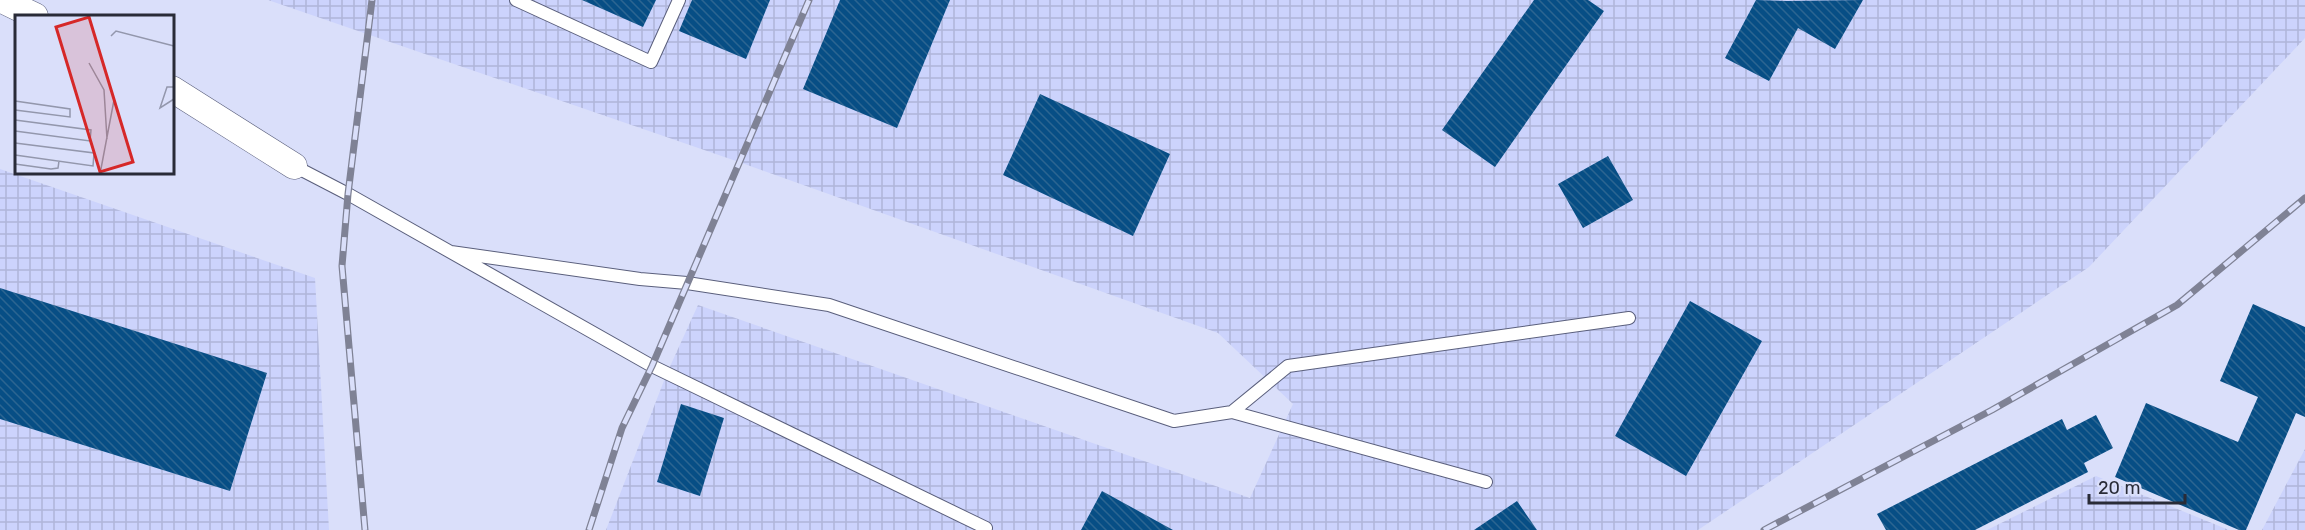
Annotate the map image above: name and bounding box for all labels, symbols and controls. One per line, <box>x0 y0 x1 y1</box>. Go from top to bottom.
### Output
inset map <box>15 15 174 174</box>
scale bar <box>2089 467 2185 505</box>
text: 20 m <box>2098 477 2140 499</box>

